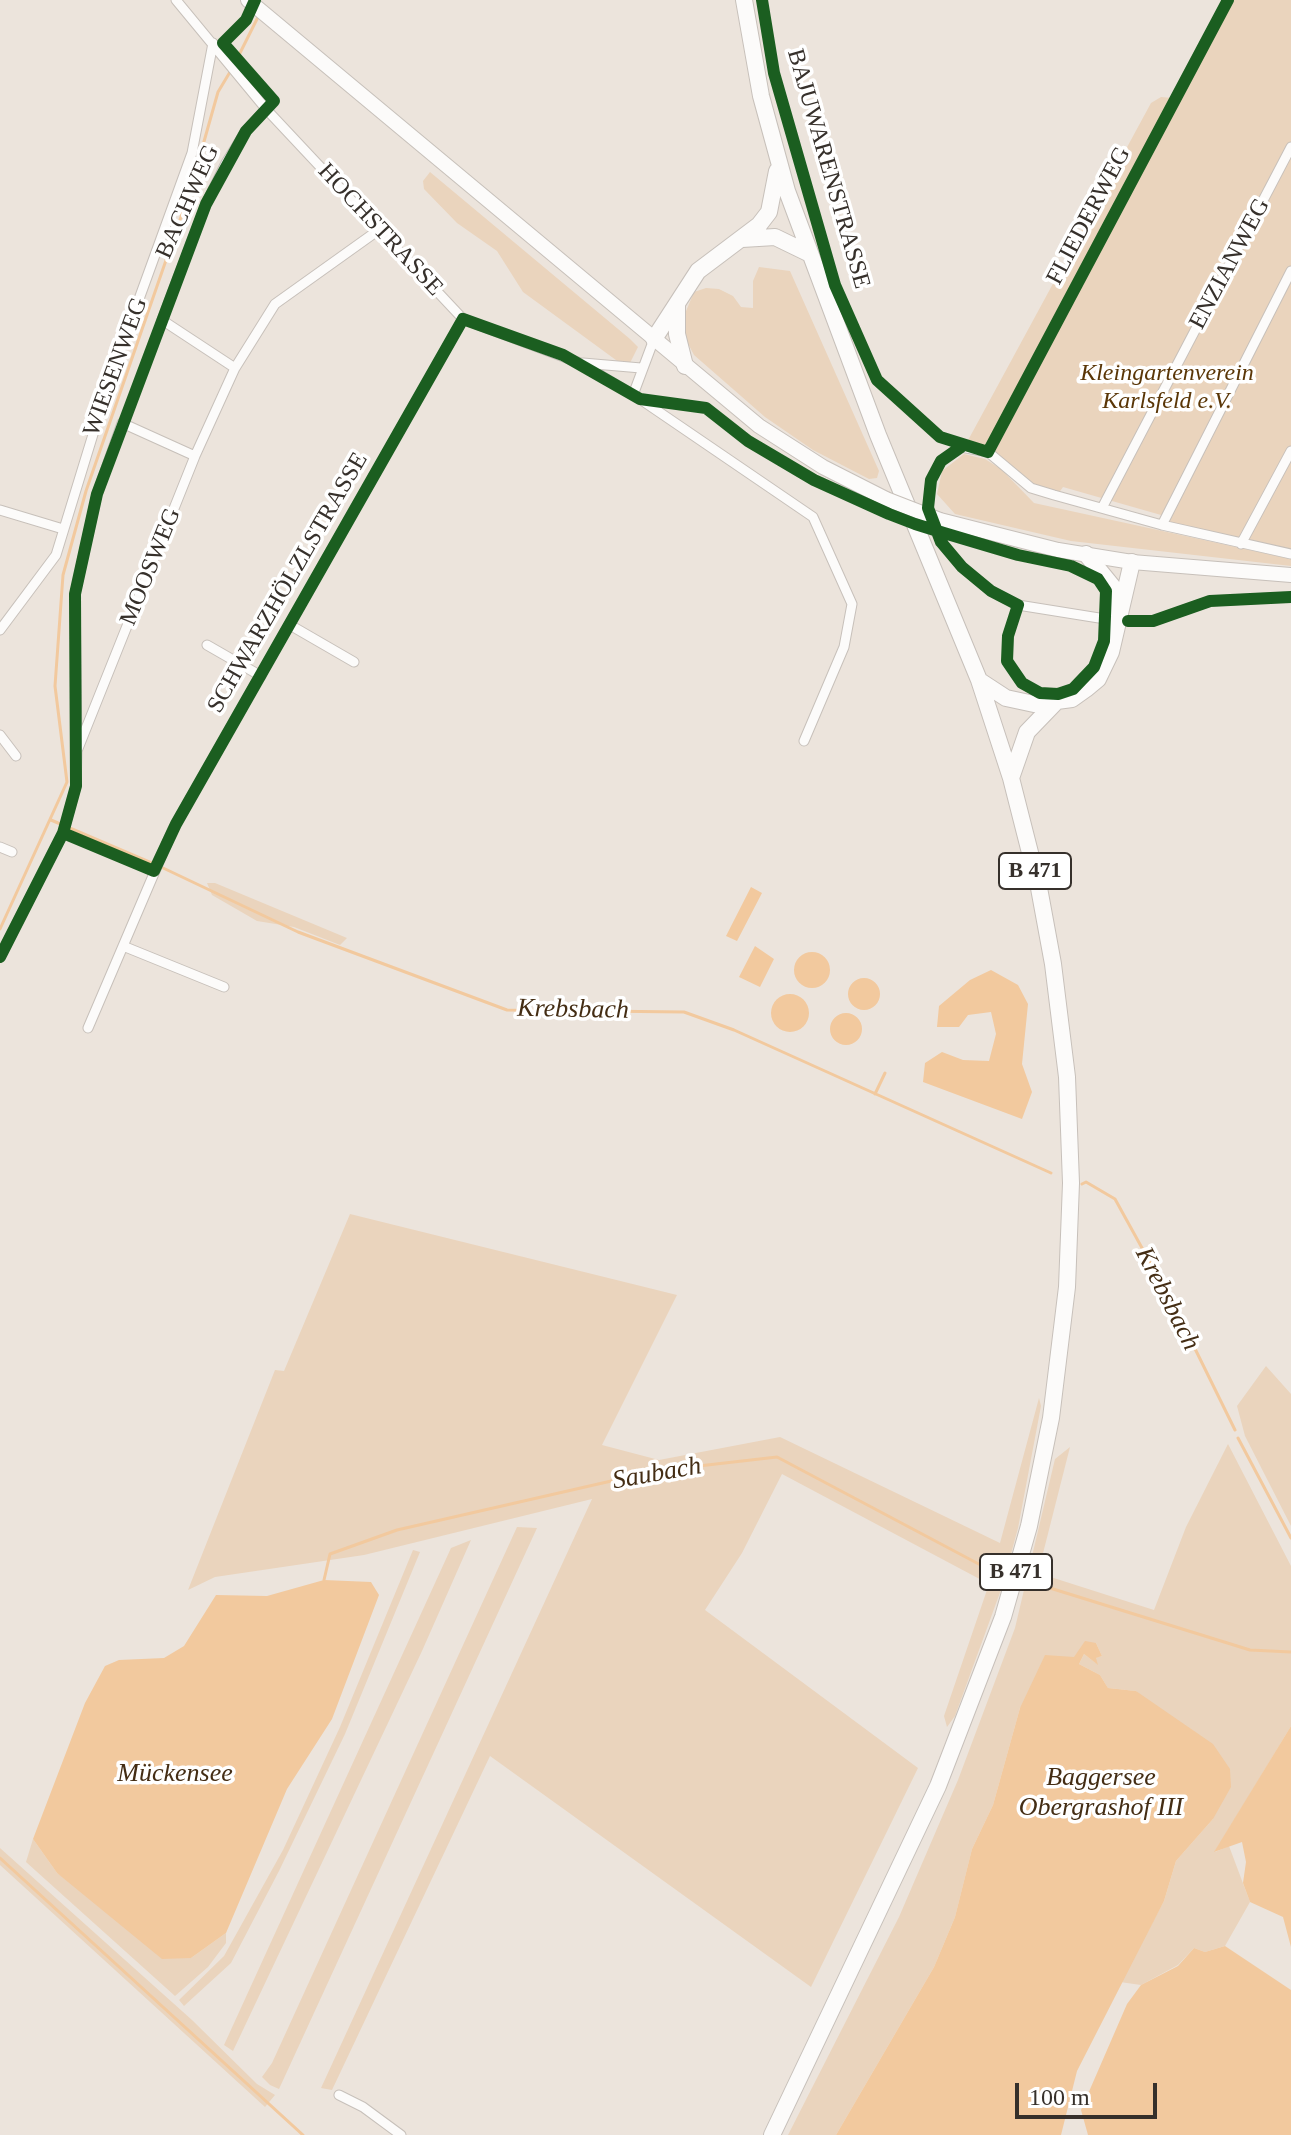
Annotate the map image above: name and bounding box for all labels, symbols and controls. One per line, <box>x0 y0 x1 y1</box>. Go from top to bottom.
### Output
street label: BAJUWARENSTRASSE <box>780 46 876 292</box>
street label: BACHWEG <box>150 141 226 263</box>
street label: FLIEDERWEG <box>1041 142 1137 290</box>
street label: HOCHSTRASSE <box>311 158 449 302</box>
street label: ENZIANWEG <box>1183 194 1277 334</box>
street label: WIESENWEG <box>78 294 154 440</box>
park label: Kleingartenverein Karlsfeld e.V. <box>1080 360 1254 416</box>
street label: SCHWARZHÖLZLSTRASSE <box>202 448 374 718</box>
street label: MOOSWEG <box>114 504 188 630</box>
road number: B 471 <box>999 853 1071 889</box>
water label: Krebsbach <box>517 993 629 1027</box>
water label: Krebsbach <box>1128 1242 1206 1356</box>
water label: Saubach <box>610 1451 704 1497</box>
road number: B 471 <box>980 1554 1052 1590</box>
water label: Mückensee <box>117 1758 233 1790</box>
water label: Baggersee Obergrashof III <box>1019 1762 1183 1824</box>
scale bar <box>1019 2067 1161 2117</box>
text: 100 m <box>1029 2084 1090 2110</box>

